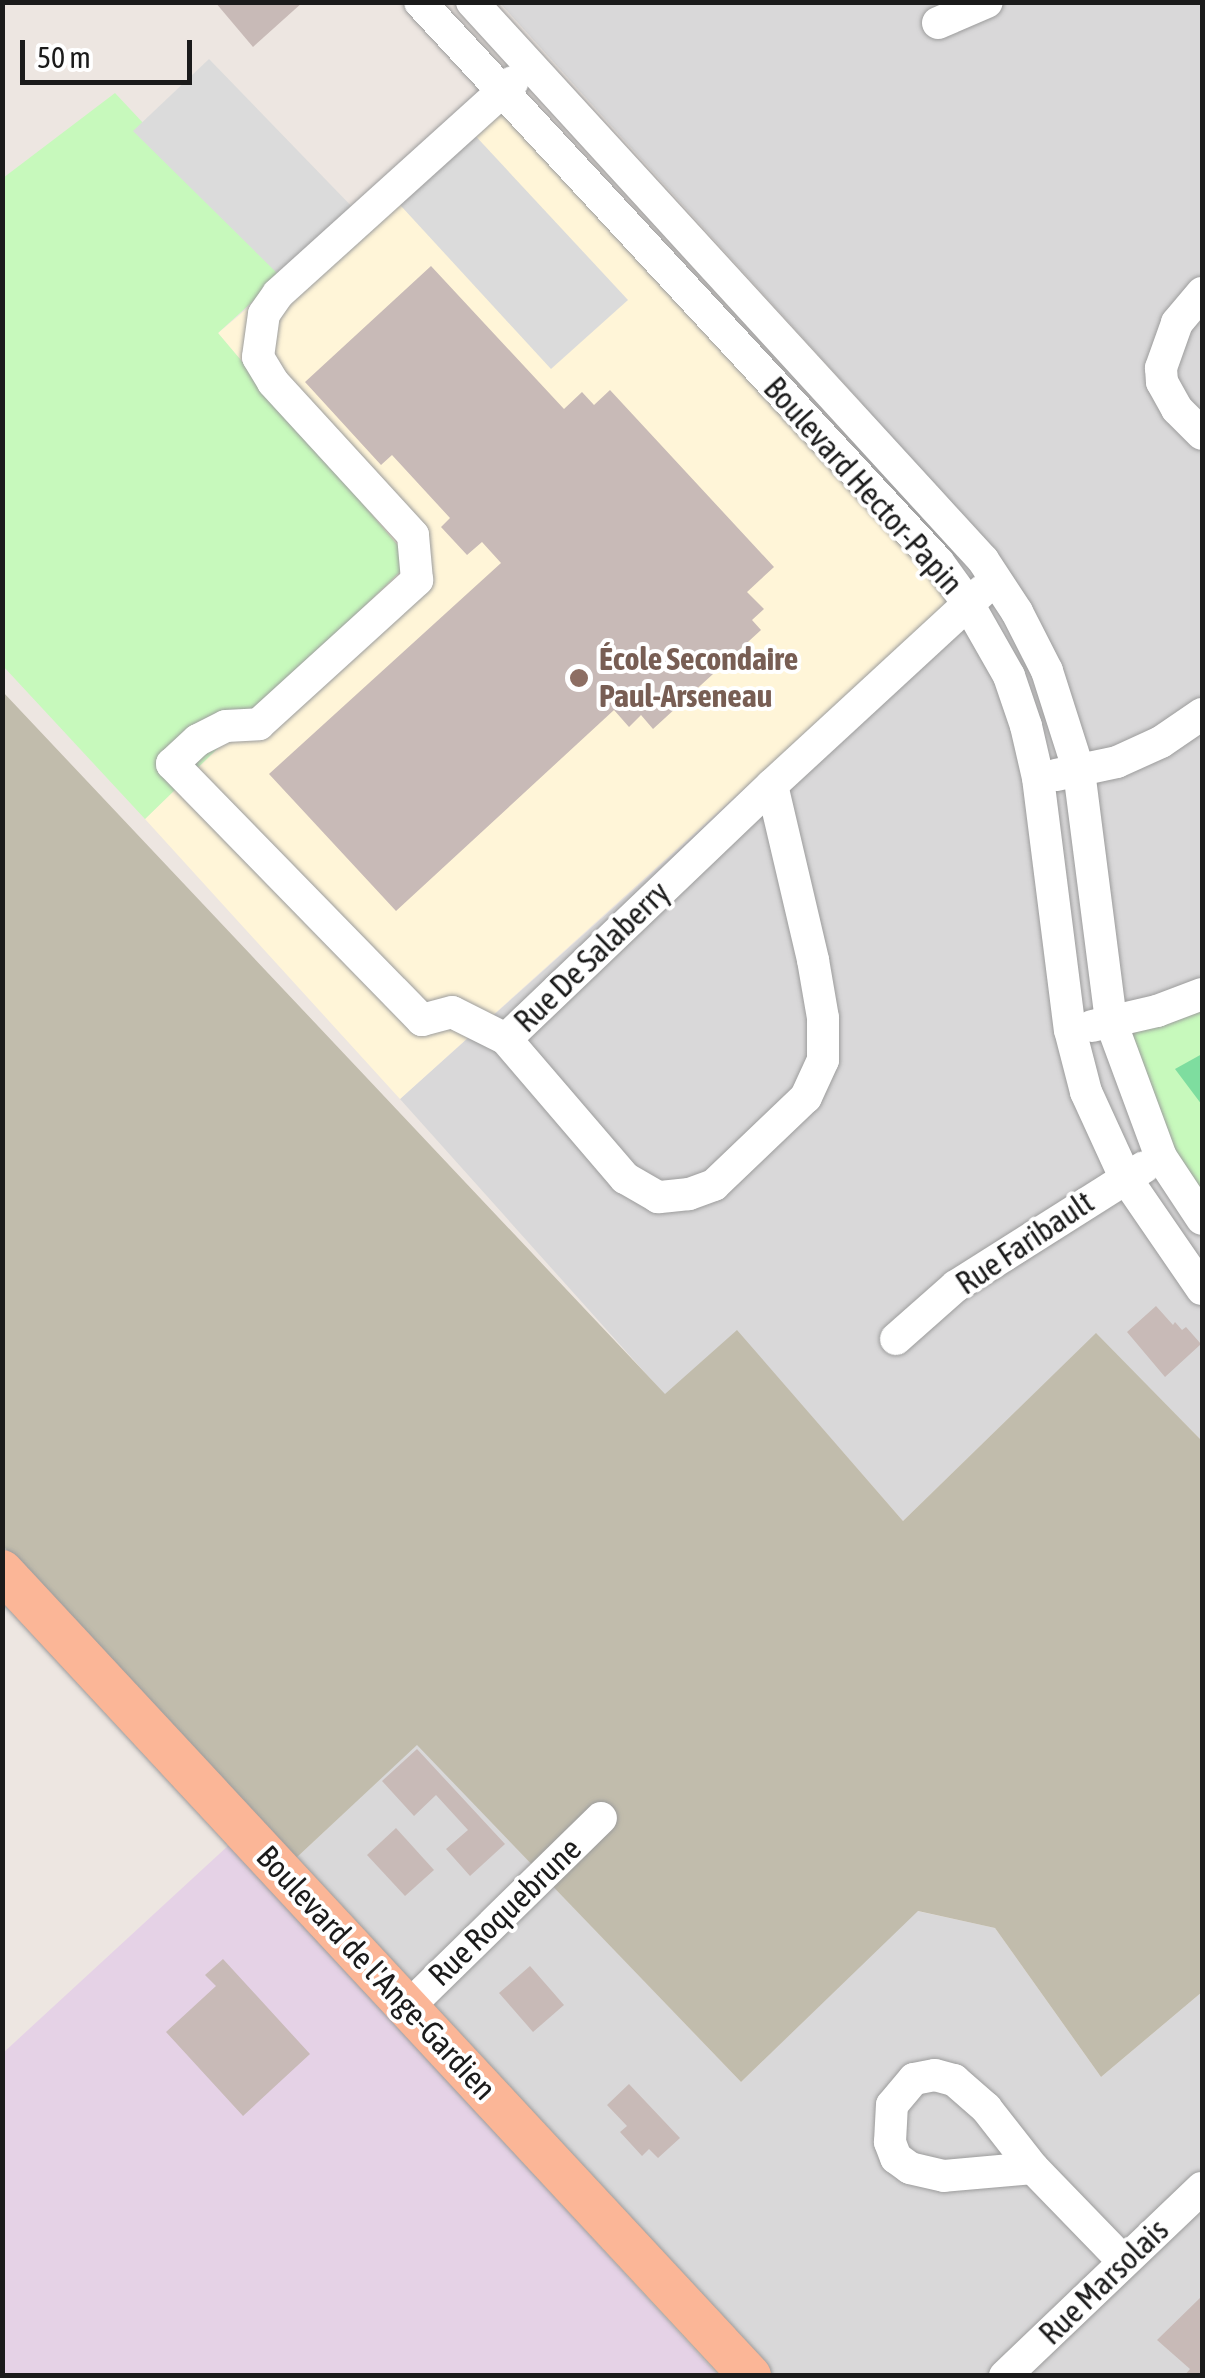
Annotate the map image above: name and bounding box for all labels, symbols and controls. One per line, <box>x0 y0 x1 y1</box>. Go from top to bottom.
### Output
scale bar <box>25 20 198 82</box>
text: 50 m <box>37 40 91 74</box>
street label: Boulevard Hector-Papin <box>755 370 971 602</box>
place label: École Secondaire Paul-Arseneau <box>599 641 798 716</box>
marker: École Secondaire Paul-Arseneau <box>568 667 590 689</box>
street label: Rue De Salaberry <box>506 874 678 1040</box>
street label: Rue Faribault <box>949 1183 1101 1303</box>
street label: Rue Roquebrune <box>421 1830 589 1994</box>
street label: Boulevard de l'Ange-Gardien <box>248 1838 504 2108</box>
street label: Rue Marsolais <box>1032 2211 1176 2353</box>

